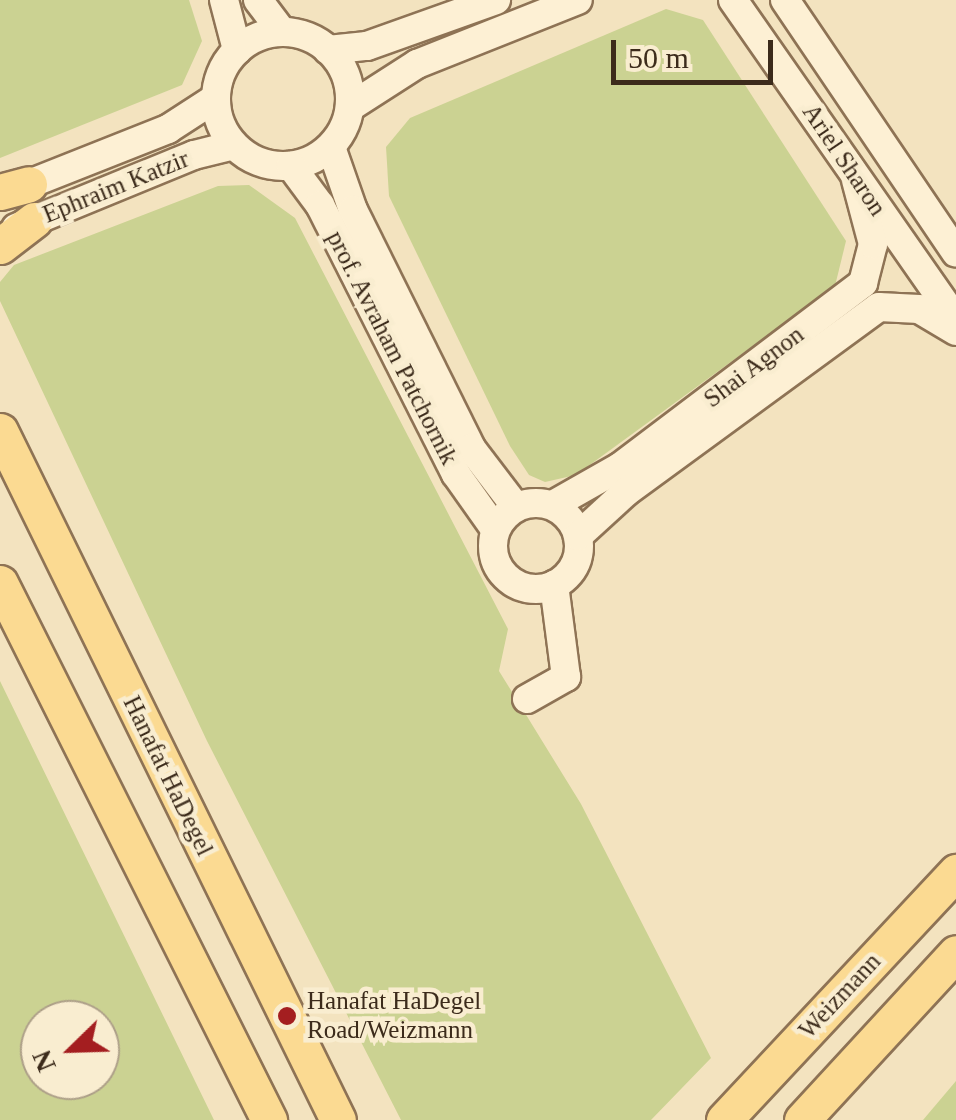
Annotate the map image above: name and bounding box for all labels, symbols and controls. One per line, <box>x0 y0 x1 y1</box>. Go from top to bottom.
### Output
scale bar <box>616 20 778 82</box>
text: 50 m <box>628 41 689 74</box>
street label: Ariel Sharon <box>796 98 892 222</box>
street label: Ephraim Katzir <box>39 144 193 230</box>
street label: prof. Avraham Patchornik <box>320 225 464 471</box>
street label: Shai Agnon <box>698 319 810 415</box>
street label: Hanafat HaDegel <box>116 691 220 861</box>
street label: Weizmann <box>793 947 887 1045</box>
place label: Hanafat HaDegel Road/Weizmann <box>307 987 481 1046</box>
north arrow <box>20 1000 120 1100</box>
marker: Hanafat HaDegel Road/Weizmann <box>276 1005 298 1027</box>
text: N <box>26 1046 62 1077</box>

